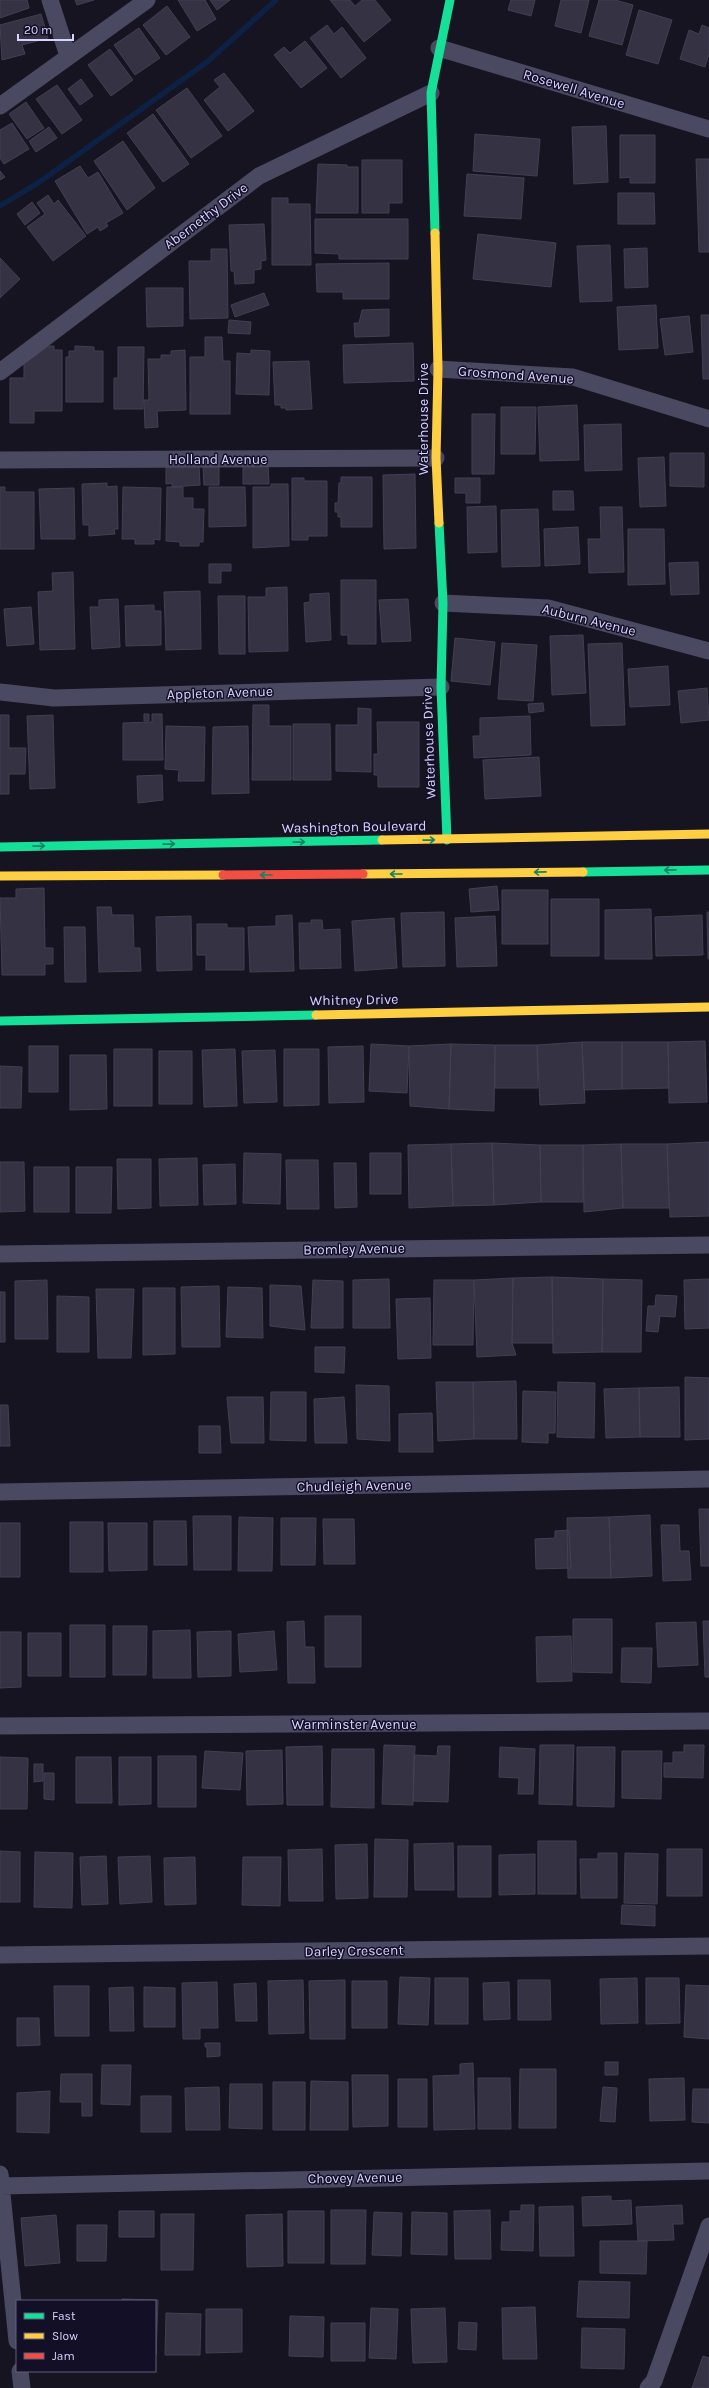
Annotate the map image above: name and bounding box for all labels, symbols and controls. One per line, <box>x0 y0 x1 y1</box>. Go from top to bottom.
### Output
scale bar <box>18 16 73 42</box>
text: 20 m <box>24 23 52 37</box>
street label: Rosewell Avenue <box>521 65 627 113</box>
street label: Abernethy Drive <box>161 179 251 253</box>
street label: Grosmond Avenue <box>458 362 574 388</box>
street label: Waterhouse Drive <box>415 363 432 475</box>
street label: Holland Avenue <box>169 451 267 468</box>
street label: Auburn Avenue <box>540 600 638 640</box>
street label: Appleton Avenue <box>167 683 273 703</box>
street label: Waterhouse Drive <box>419 687 439 799</box>
street label: Washington Boulevard <box>281 817 427 837</box>
one-way arrow <box>422 836 435 844</box>
one-way arrow <box>292 838 305 846</box>
one-way arrow <box>162 840 175 848</box>
one-way arrow <box>32 842 45 850</box>
one-way arrow <box>664 866 677 874</box>
one-way arrow <box>534 868 547 876</box>
one-way arrow <box>390 870 403 878</box>
one-way arrow <box>260 871 273 879</box>
street label: Whitney Drive <box>310 991 398 1009</box>
street label: Bromley Avenue <box>303 1240 405 1258</box>
street label: Chudleigh Avenue <box>296 1476 412 1496</box>
street label: Warminster Avenue <box>292 1716 416 1733</box>
street label: Darley Crescent <box>304 1942 404 1960</box>
street label: Chovey Avenue <box>307 2169 403 2187</box>
legend <box>16 2300 156 2372</box>
text: Fast <box>52 2309 76 2323</box>
text: Slow <box>52 2329 78 2343</box>
text: Jam <box>52 2349 75 2363</box>

